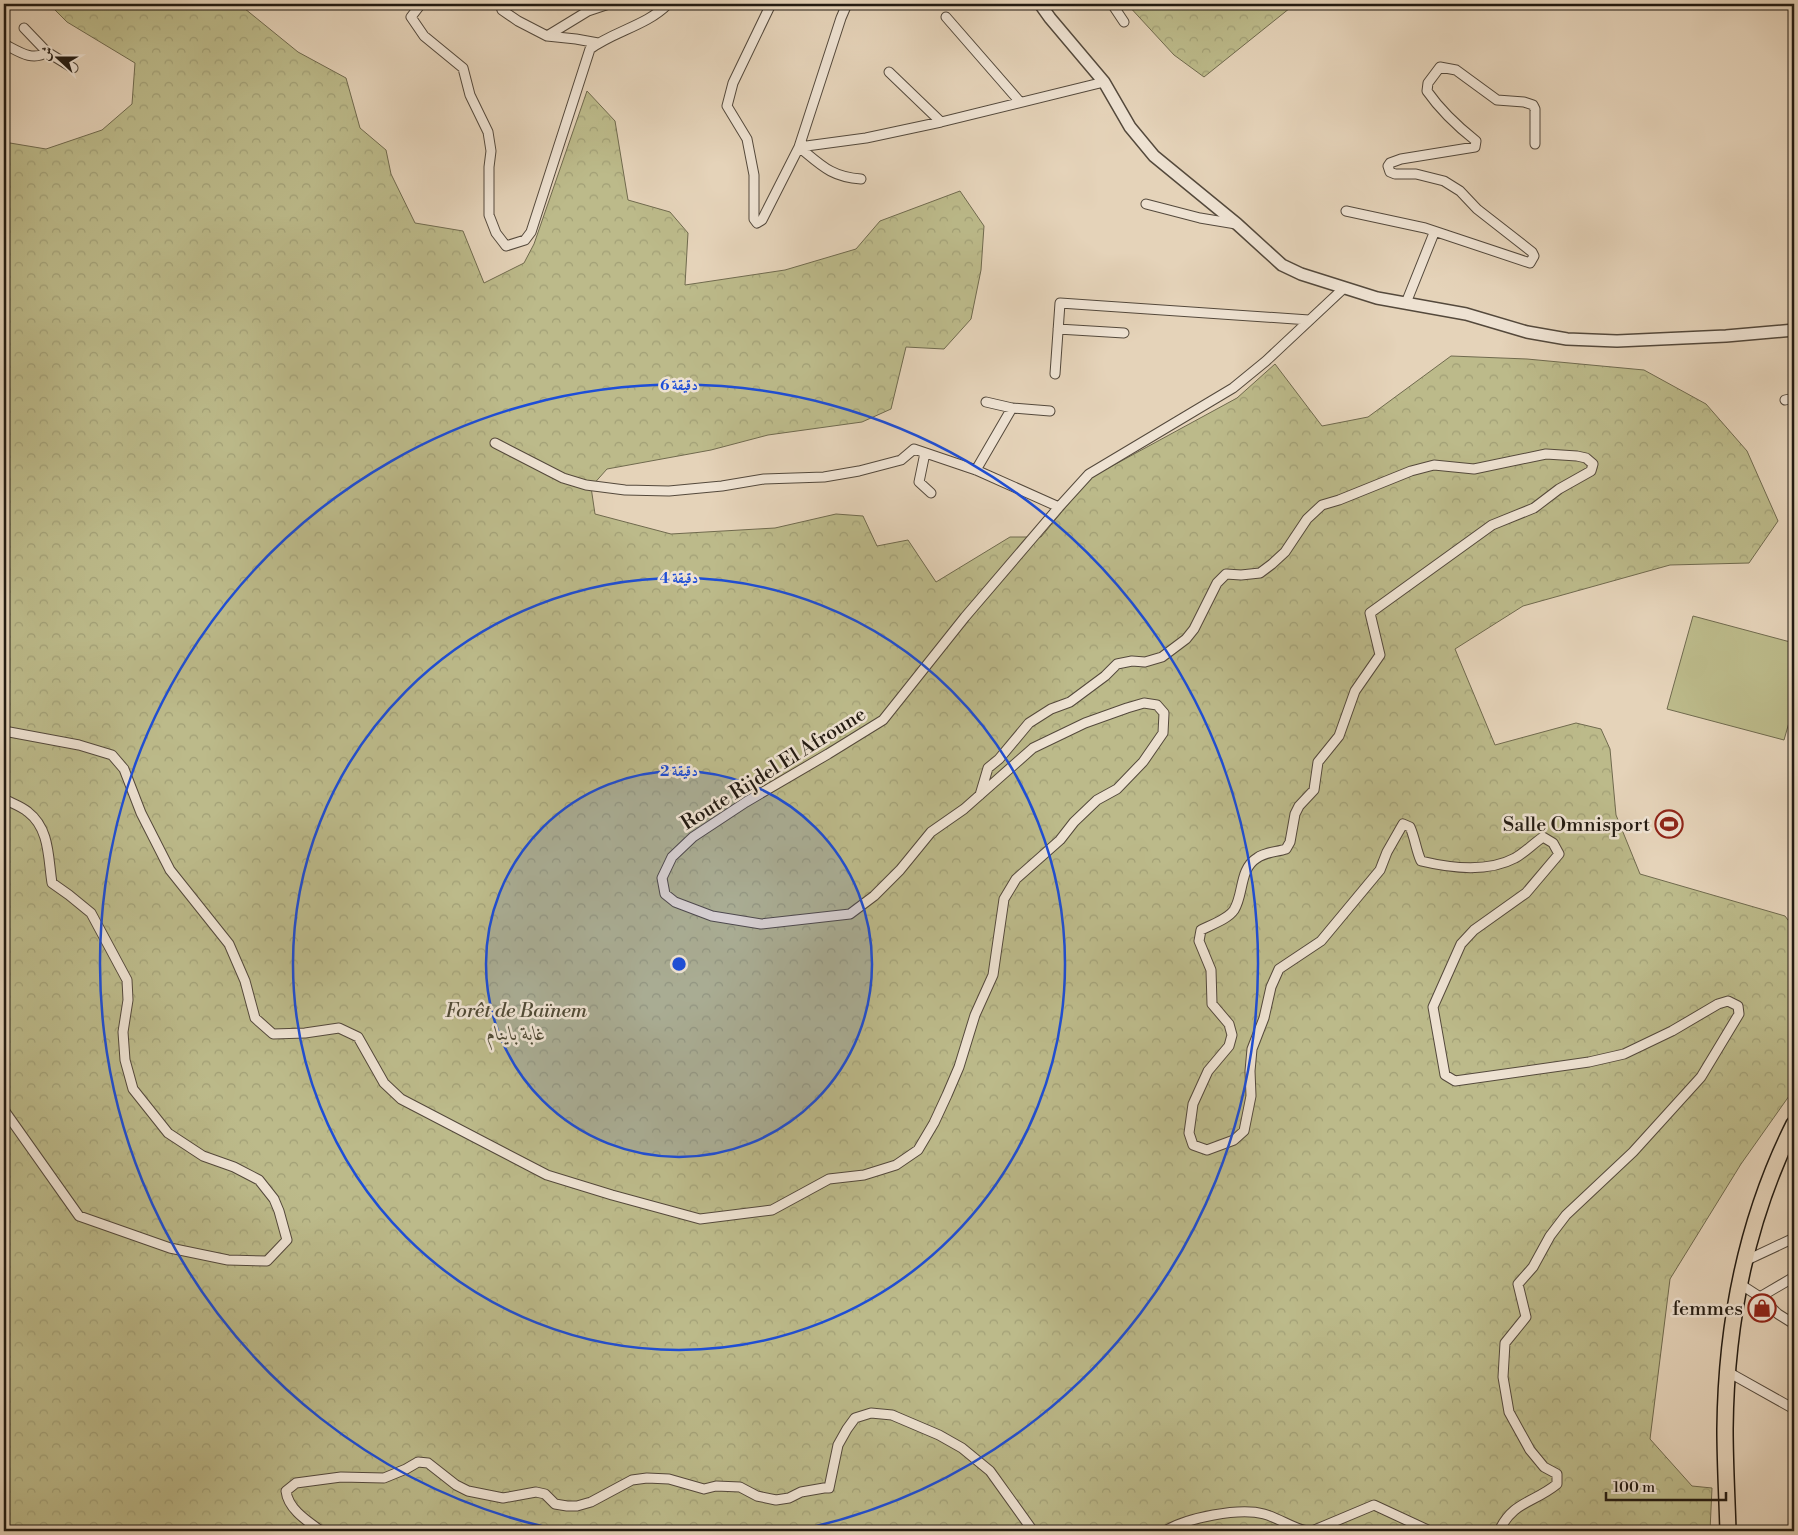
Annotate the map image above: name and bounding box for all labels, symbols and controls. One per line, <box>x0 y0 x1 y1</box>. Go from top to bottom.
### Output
north arrow <box>32 32 82 82</box>
text: ش <box>36 44 58 63</box>
text: 6 دقيقة <box>660 376 698 395</box>
text: 4 دقيقة <box>660 569 698 588</box>
street label: Route Rijdel El Afroune <box>677 702 871 836</box>
text: 2 دقيقة <box>660 762 698 781</box>
sports icon: Salle Omnisport <box>1654 809 1684 839</box>
place label: Salle Omnisport <box>1503 813 1650 838</box>
centre of rings <box>670 955 688 973</box>
park label: Forêt de Baïnem غابة باينام <box>445 999 588 1051</box>
shop icon: femmes <box>1747 1293 1777 1323</box>
place label: femmes <box>1672 1297 1743 1322</box>
scale bar <box>1606 1470 1726 1502</box>
text: 100 m <box>1613 1478 1655 1497</box>

